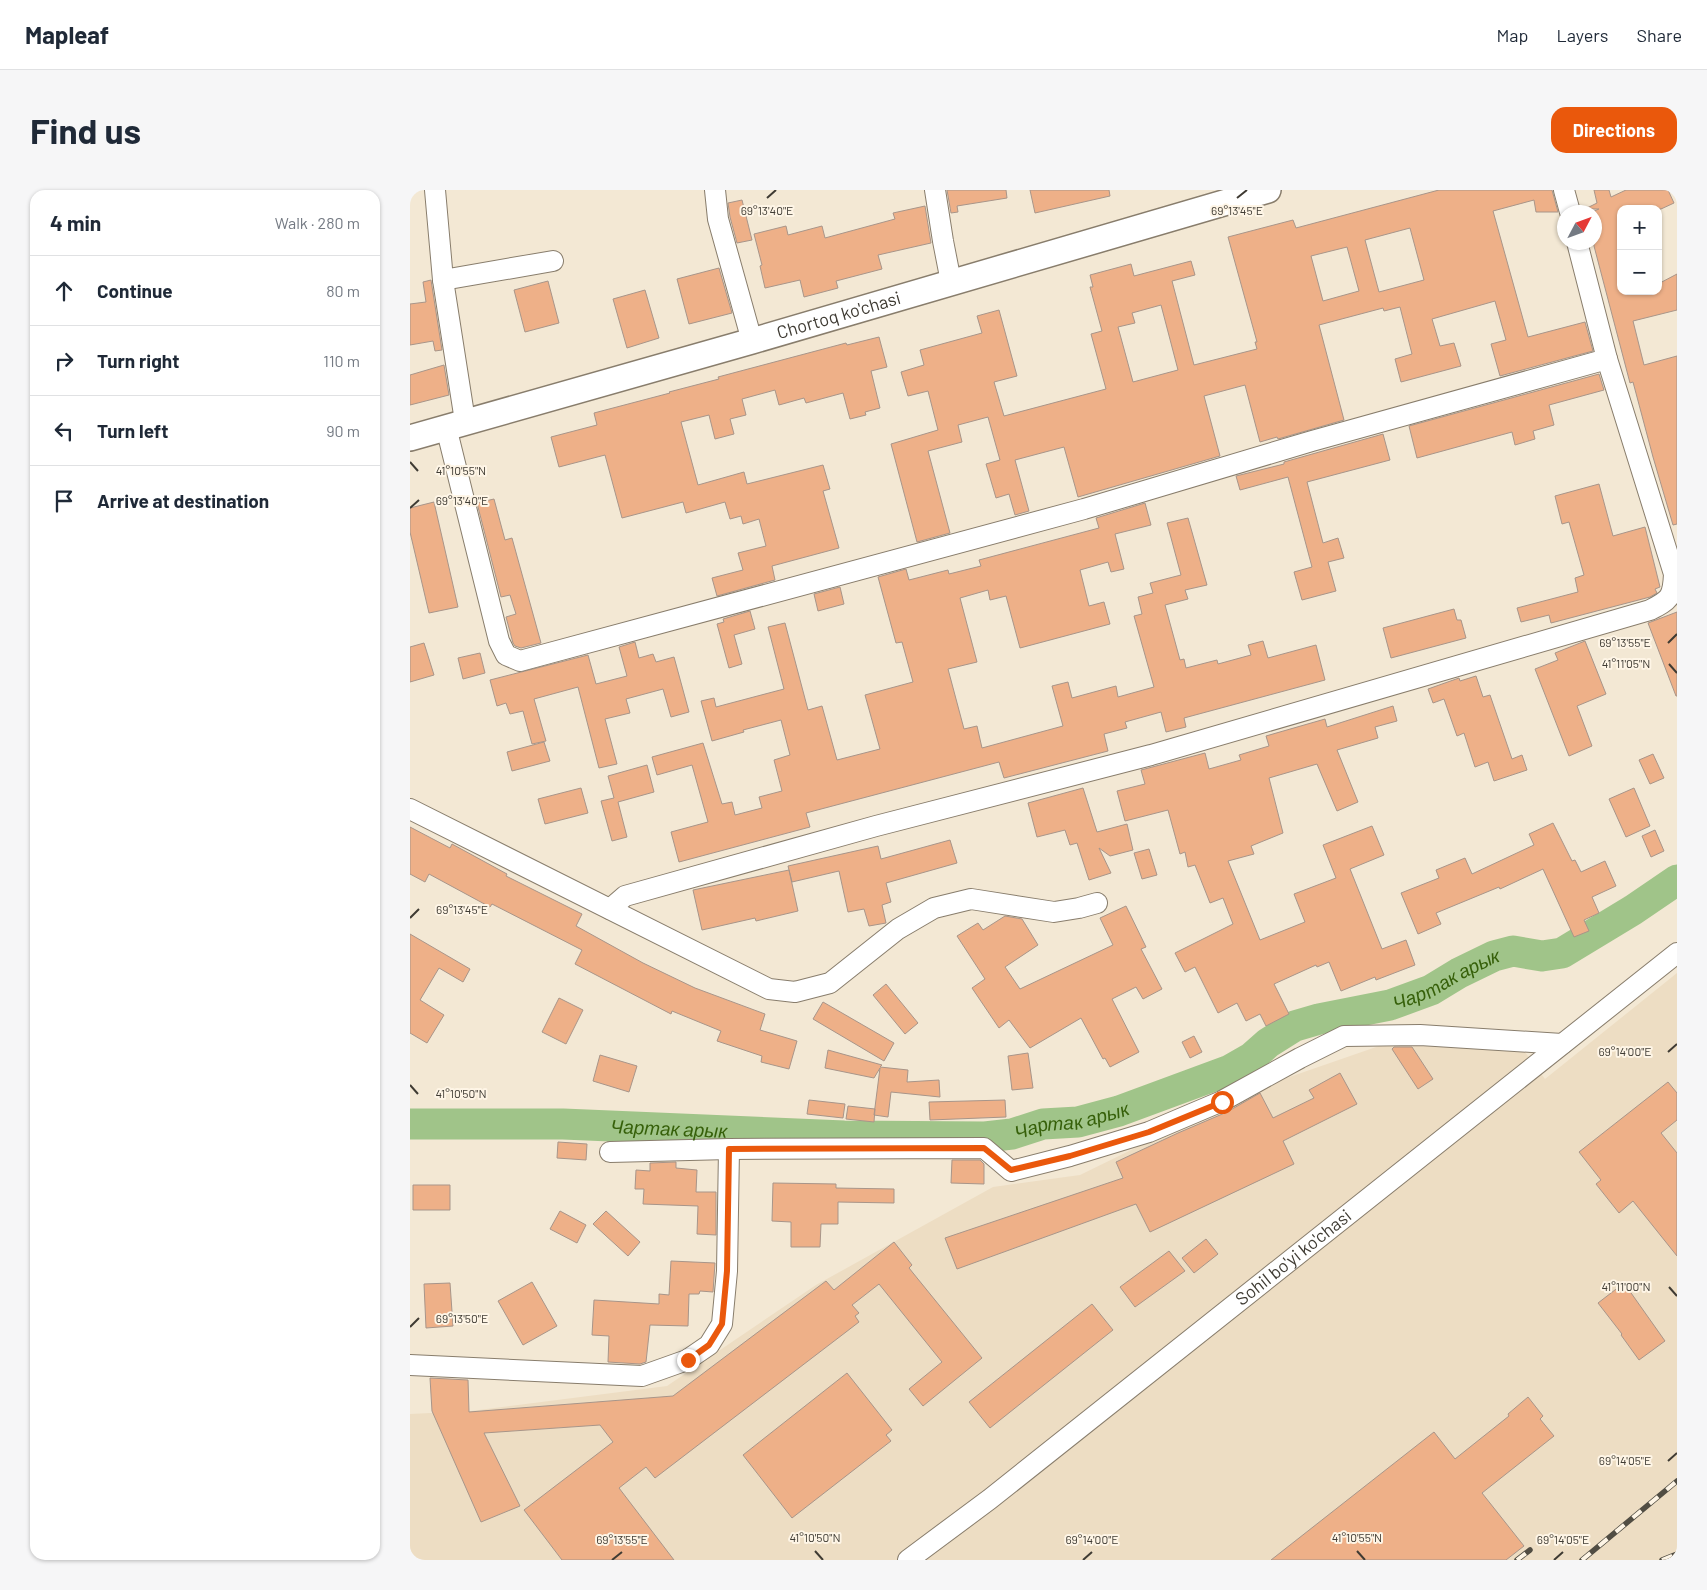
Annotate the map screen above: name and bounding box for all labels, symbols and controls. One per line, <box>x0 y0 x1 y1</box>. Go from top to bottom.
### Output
text: Mapleaf <box>25 20 109 49</box>
text: Map <box>1496 24 1528 46</box>
text: Layers <box>1556 24 1609 46</box>
text: Share <box>1637 24 1682 46</box>
button: Directions <box>1551 107 1677 153</box>
text: Find us <box>30 109 141 151</box>
text: 69°13'40"E <box>741 203 793 217</box>
text: 69°13'45"E <box>1211 203 1263 217</box>
north arrow <box>1557 205 1602 250</box>
map controls <box>1617 205 1662 295</box>
button: + <box>1617 205 1662 250</box>
text: 4 min <box>50 210 101 235</box>
text: Walk · 280 m <box>275 213 360 232</box>
button: − <box>1617 250 1662 295</box>
icon: ahead <box>50 277 78 305</box>
text: Continue <box>97 279 173 302</box>
text: 80 m <box>326 281 360 300</box>
street label: Chortoq ko'chasi <box>774 286 903 343</box>
icon: right <box>50 347 78 375</box>
text: Turn right <box>97 349 179 372</box>
text: 110 m <box>323 351 360 370</box>
icon: left <box>50 417 78 445</box>
text: Turn left <box>97 419 168 442</box>
text: 90 m <box>326 421 360 440</box>
text: 41°10'55"N <box>436 463 486 477</box>
icon: arrive <box>50 487 78 515</box>
text: Arrive at destination <box>97 489 269 512</box>
text: 69°13'40"E <box>436 493 488 507</box>
text: 69°13'55"E <box>1599 635 1651 649</box>
text: 41°11'05"N <box>1602 656 1650 670</box>
text: 69°13'45"E <box>436 902 488 916</box>
water label: Чартак арык <box>1389 943 1503 1014</box>
text: 69°14'00"E <box>1598 1044 1652 1058</box>
text: 41°10'50"N <box>435 1086 487 1100</box>
route start <box>1211 1091 1234 1114</box>
water label: Чартак арык <box>1011 1096 1133 1144</box>
water label: Чартак арык <box>610 1114 729 1142</box>
street label: Sohil bo'yi ko'chasi <box>1231 1204 1355 1310</box>
text: 41°11'00"N <box>1601 1279 1651 1293</box>
text: 69°13'50"E <box>436 1311 488 1325</box>
route end <box>677 1349 700 1372</box>
text: 69°14'05"E <box>1599 1453 1651 1467</box>
text: 41°10'50"N <box>789 1530 841 1544</box>
text: 41°10'55"N <box>1332 1530 1382 1544</box>
text: 69°13'55"E <box>596 1532 648 1546</box>
text: 69°14'00"E <box>1065 1532 1119 1546</box>
text: 69°14'05"E <box>1537 1532 1589 1546</box>

